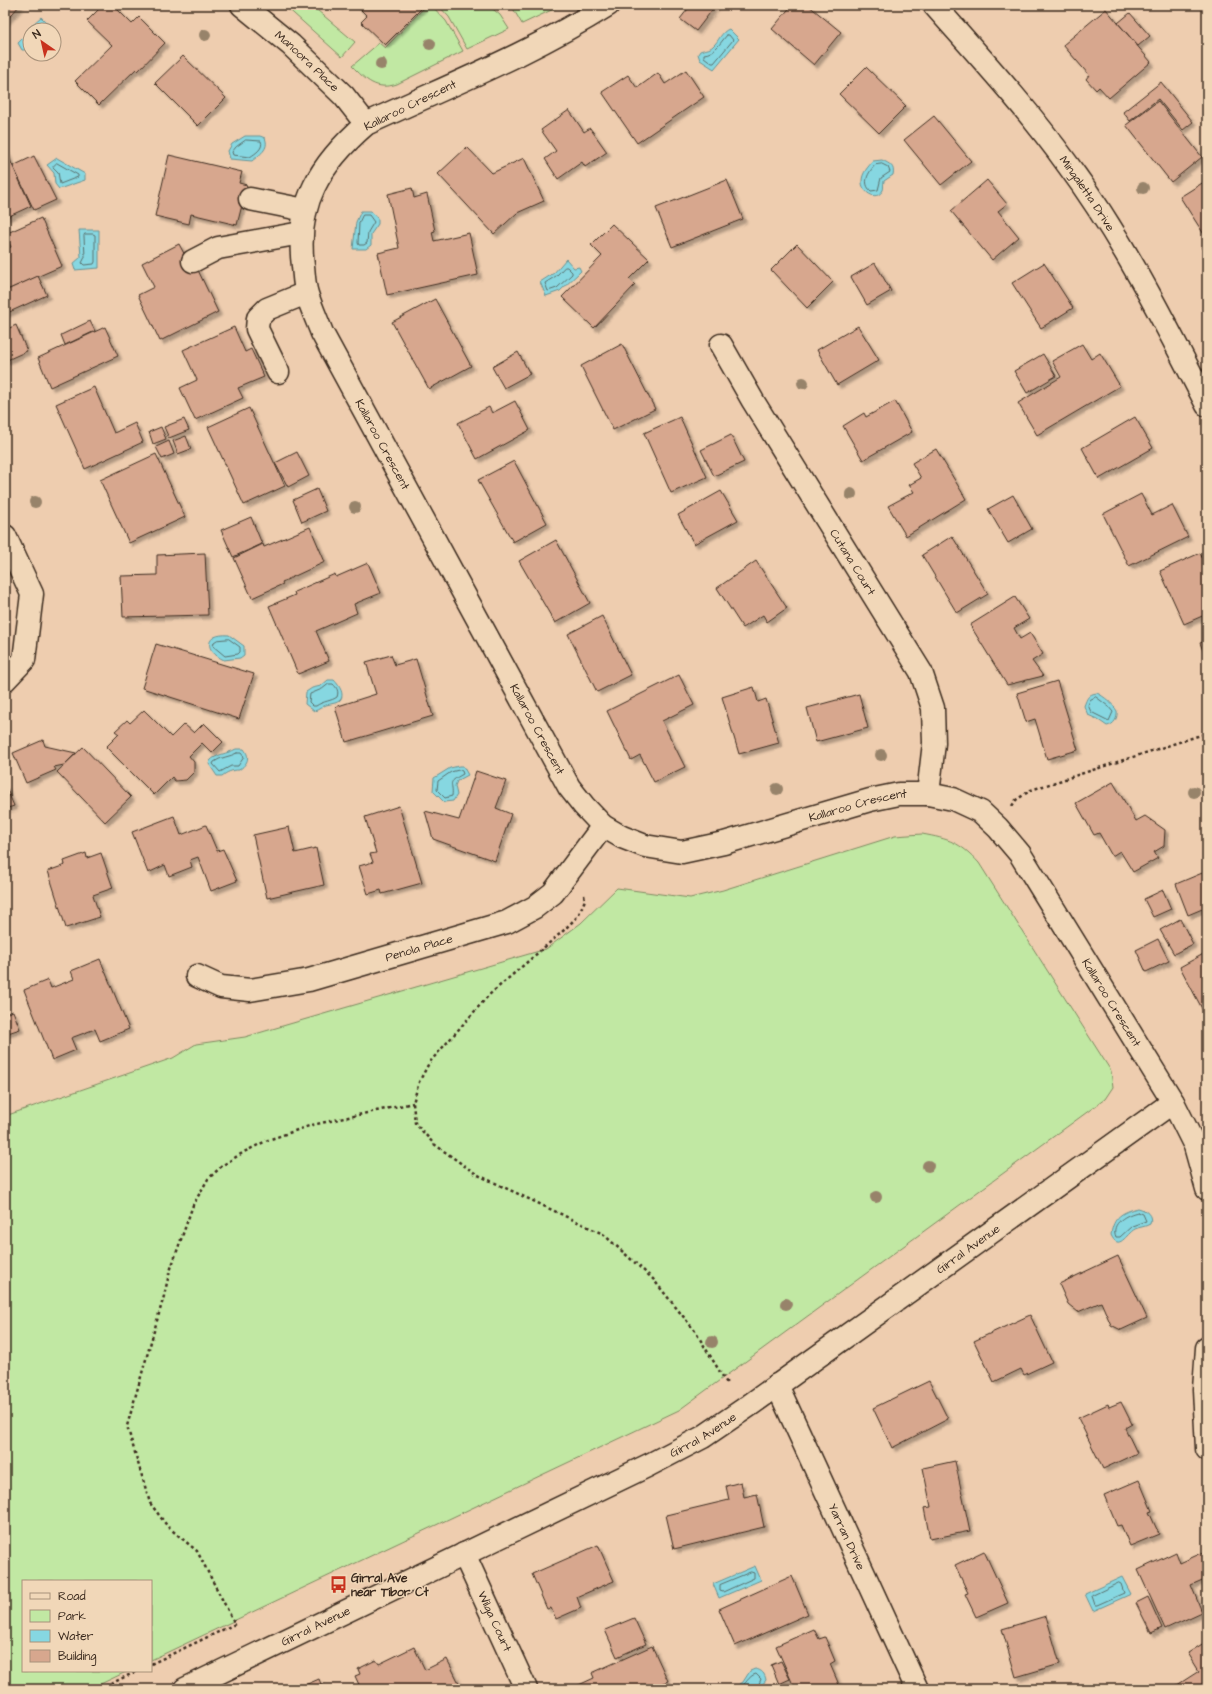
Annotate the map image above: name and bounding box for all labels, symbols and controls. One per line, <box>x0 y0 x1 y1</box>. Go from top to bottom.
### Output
north arrow <box>22 22 62 62</box>
text: N <box>30 26 44 42</box>
street label: Manoora Place <box>271 27 343 96</box>
street label: Kallaroo Crescent <box>361 76 459 135</box>
street label: Mingaletta Drive <box>1055 152 1119 235</box>
street label: Kallaroo Crescent <box>351 396 414 493</box>
street label: Cutana Court <box>825 526 880 599</box>
street label: Kallaroo Crescent <box>505 681 569 778</box>
street label: Kallaroo Crescent <box>807 786 907 827</box>
street label: Penola Place <box>383 930 455 966</box>
street label: Kallaroo Crescent <box>1078 955 1145 1050</box>
street label: Girral Avenue <box>933 1220 1004 1278</box>
street label: Girral Avenue <box>667 1408 740 1462</box>
street label: Yarran Drive <box>824 1501 869 1573</box>
place label: Girral Ave near Tibor Ct <box>351 1570 429 1601</box>
bus stop icon: Girral Ave near Tibor Ct <box>328 1575 348 1595</box>
legend <box>22 1580 152 1672</box>
text: Road <box>58 1588 86 1605</box>
street label: Wilga Court <box>473 1588 516 1655</box>
street label: Girral Avenue <box>278 1602 354 1650</box>
text: Park <box>58 1608 86 1625</box>
text: Water <box>58 1628 94 1645</box>
text: Building <box>58 1648 96 1666</box>

